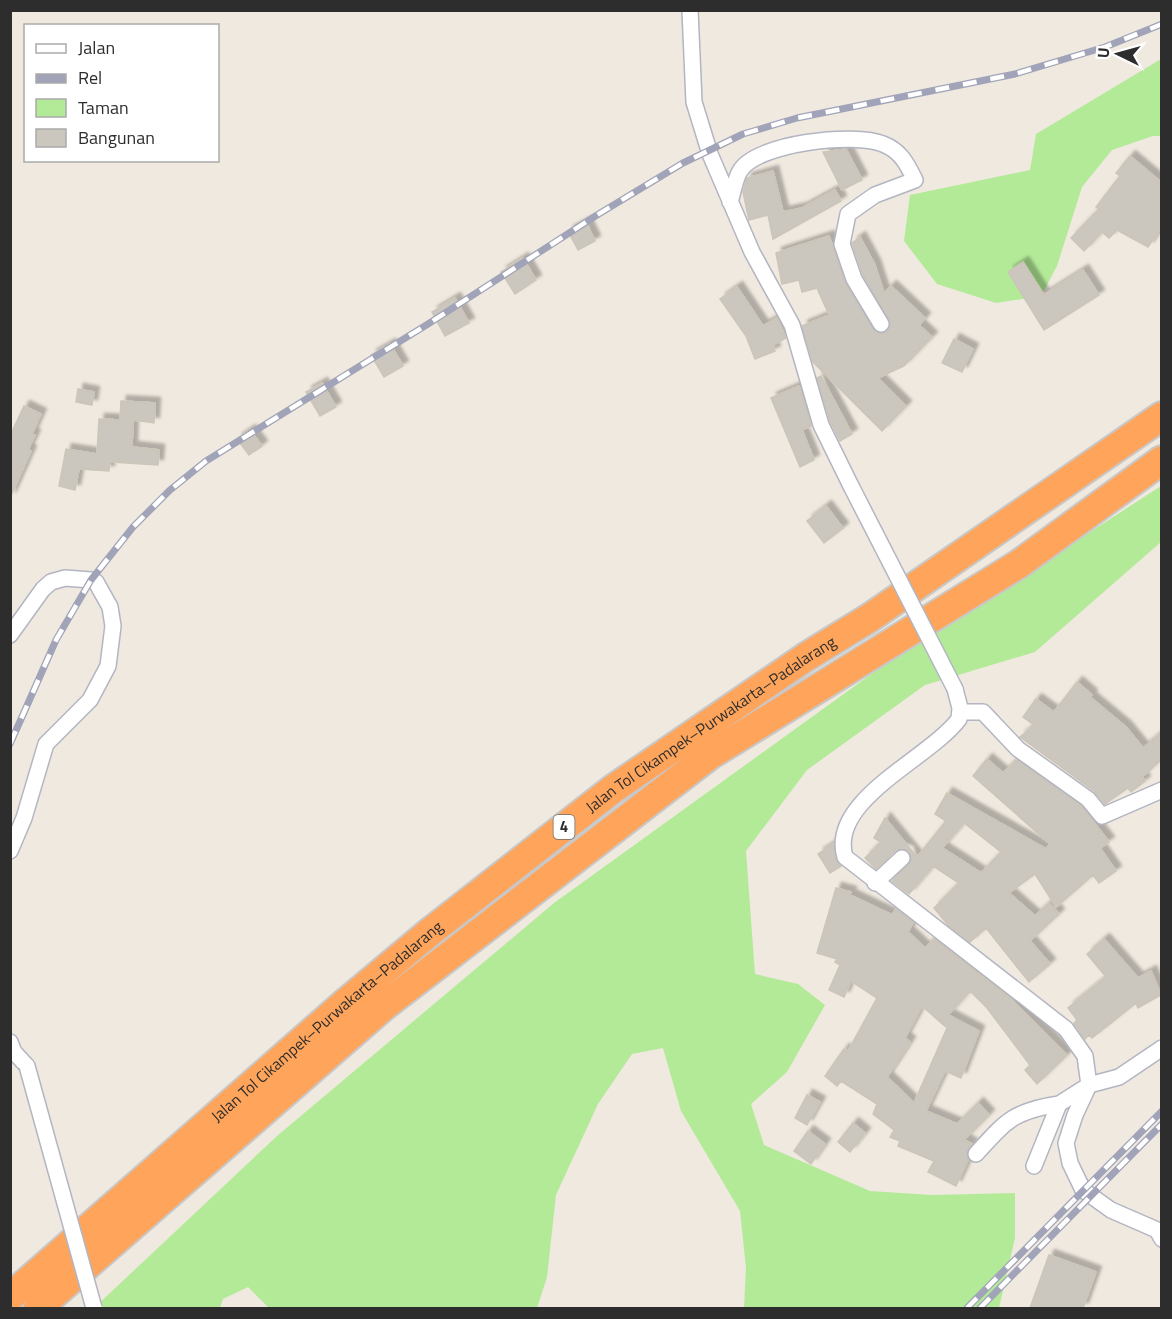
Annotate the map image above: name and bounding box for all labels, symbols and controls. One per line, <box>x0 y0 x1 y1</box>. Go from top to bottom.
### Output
legend <box>24 24 219 162</box>
north arrow <box>1088 24 1148 84</box>
text: Jalan <box>78 34 115 61</box>
text: U <box>1091 46 1115 59</box>
text: Rel <box>78 64 102 91</box>
text: Taman <box>78 94 129 121</box>
text: Bangunan <box>78 124 155 151</box>
street label: Jalan Tol Cikampek–Purwakarta–Padalarang <box>580 630 840 818</box>
road number: 4 <box>554 815 574 839</box>
street label: Jalan Tol Cikampek–Purwakarta–Padalarang <box>205 915 448 1128</box>

